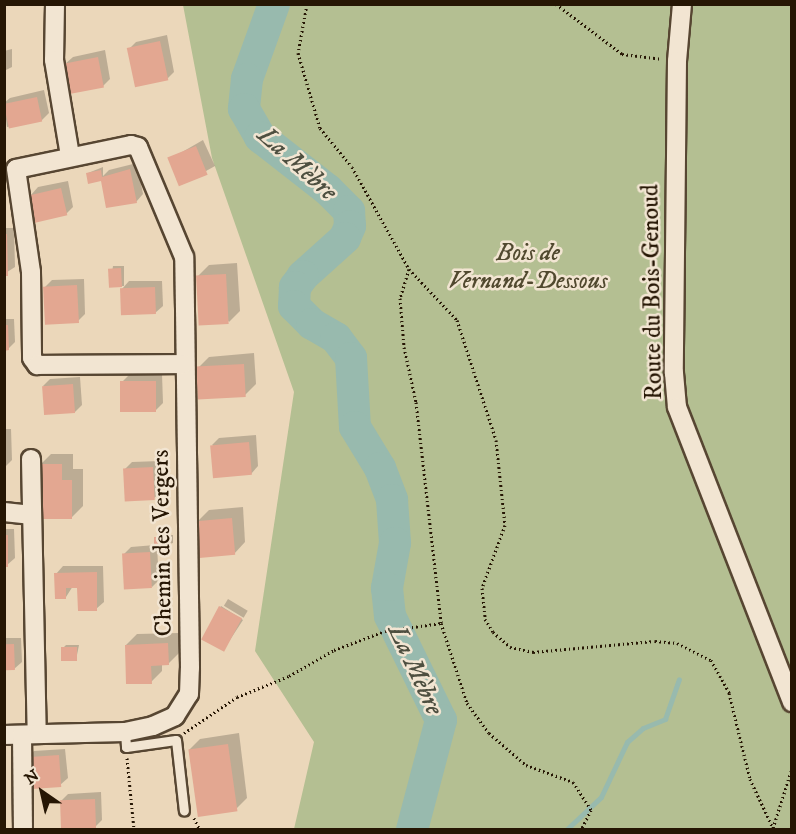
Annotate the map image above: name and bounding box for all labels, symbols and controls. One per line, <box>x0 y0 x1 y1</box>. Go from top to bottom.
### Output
water label: La Mèbre <box>251 120 343 208</box>
street label: Route du Bois-Genoud <box>637 184 669 400</box>
park label: Bois de Vernand-Dessous <box>448 240 608 296</box>
street label: Chemin des Vergers <box>147 449 179 637</box>
water label: La Mèbre <box>381 620 449 720</box>
north arrow <box>12 762 72 822</box>
text: N <box>21 765 43 789</box>

